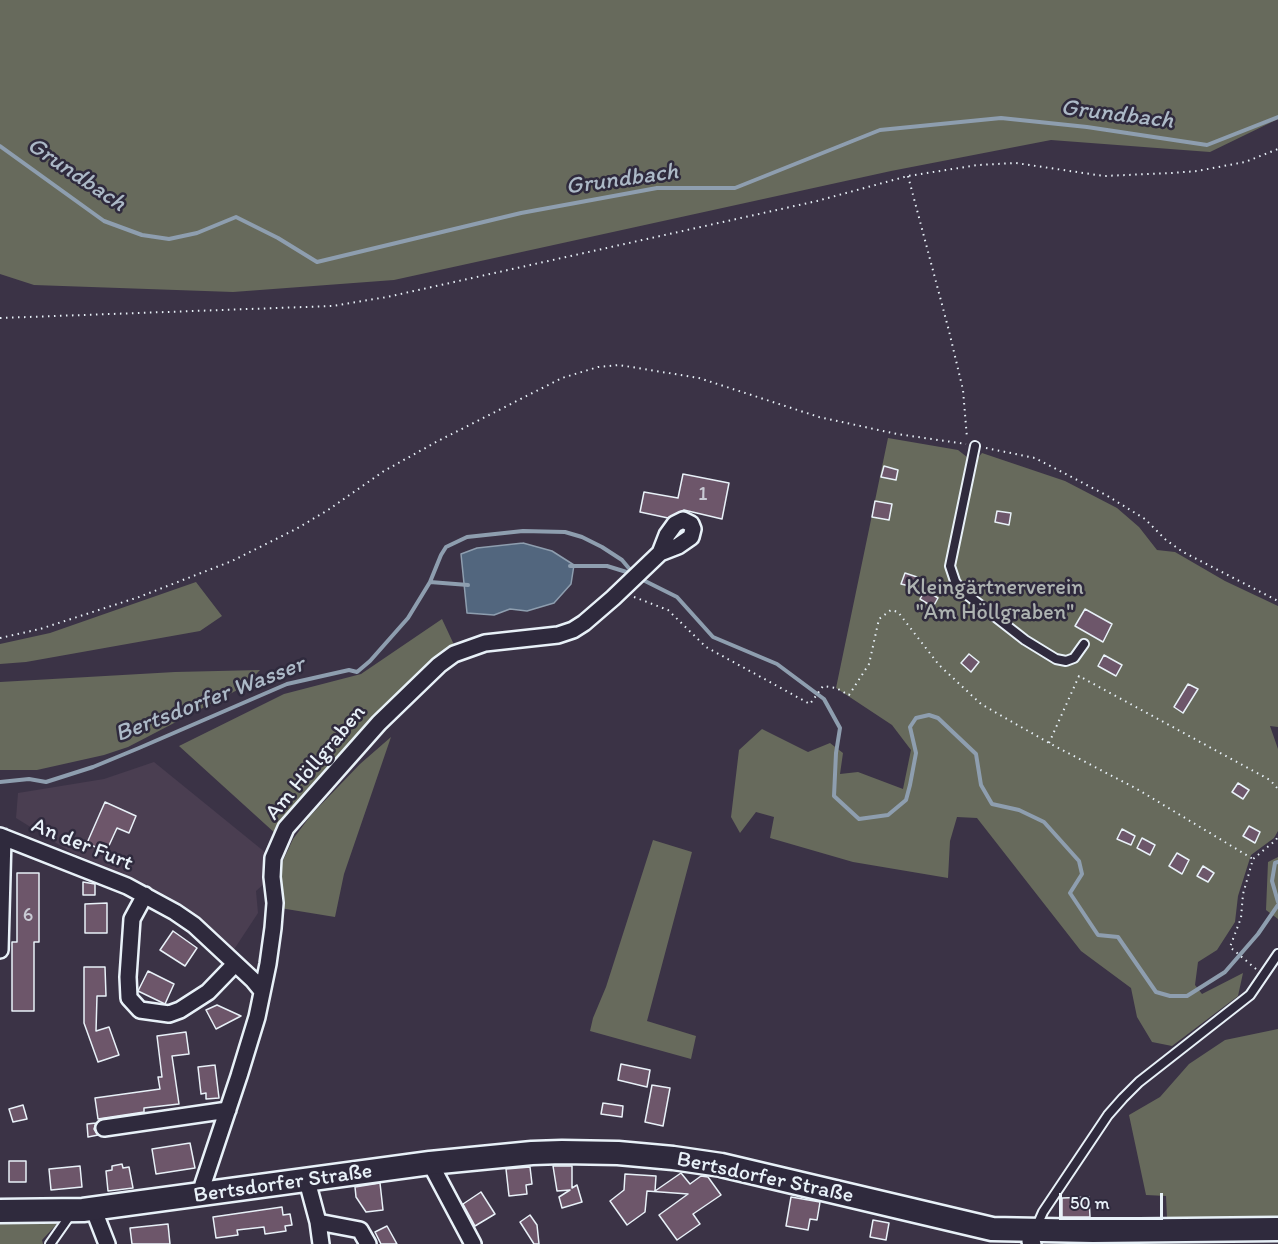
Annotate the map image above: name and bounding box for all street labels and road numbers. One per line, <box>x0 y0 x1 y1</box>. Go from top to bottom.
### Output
street label: Am Höllgraben <box>260 700 372 826</box>
street label: An der Furt <box>27 813 137 877</box>
street label: Bertsdorfer Straße <box>674 1146 856 1210</box>
street label: Bertsdorfer Straße <box>192 1158 374 1210</box>

